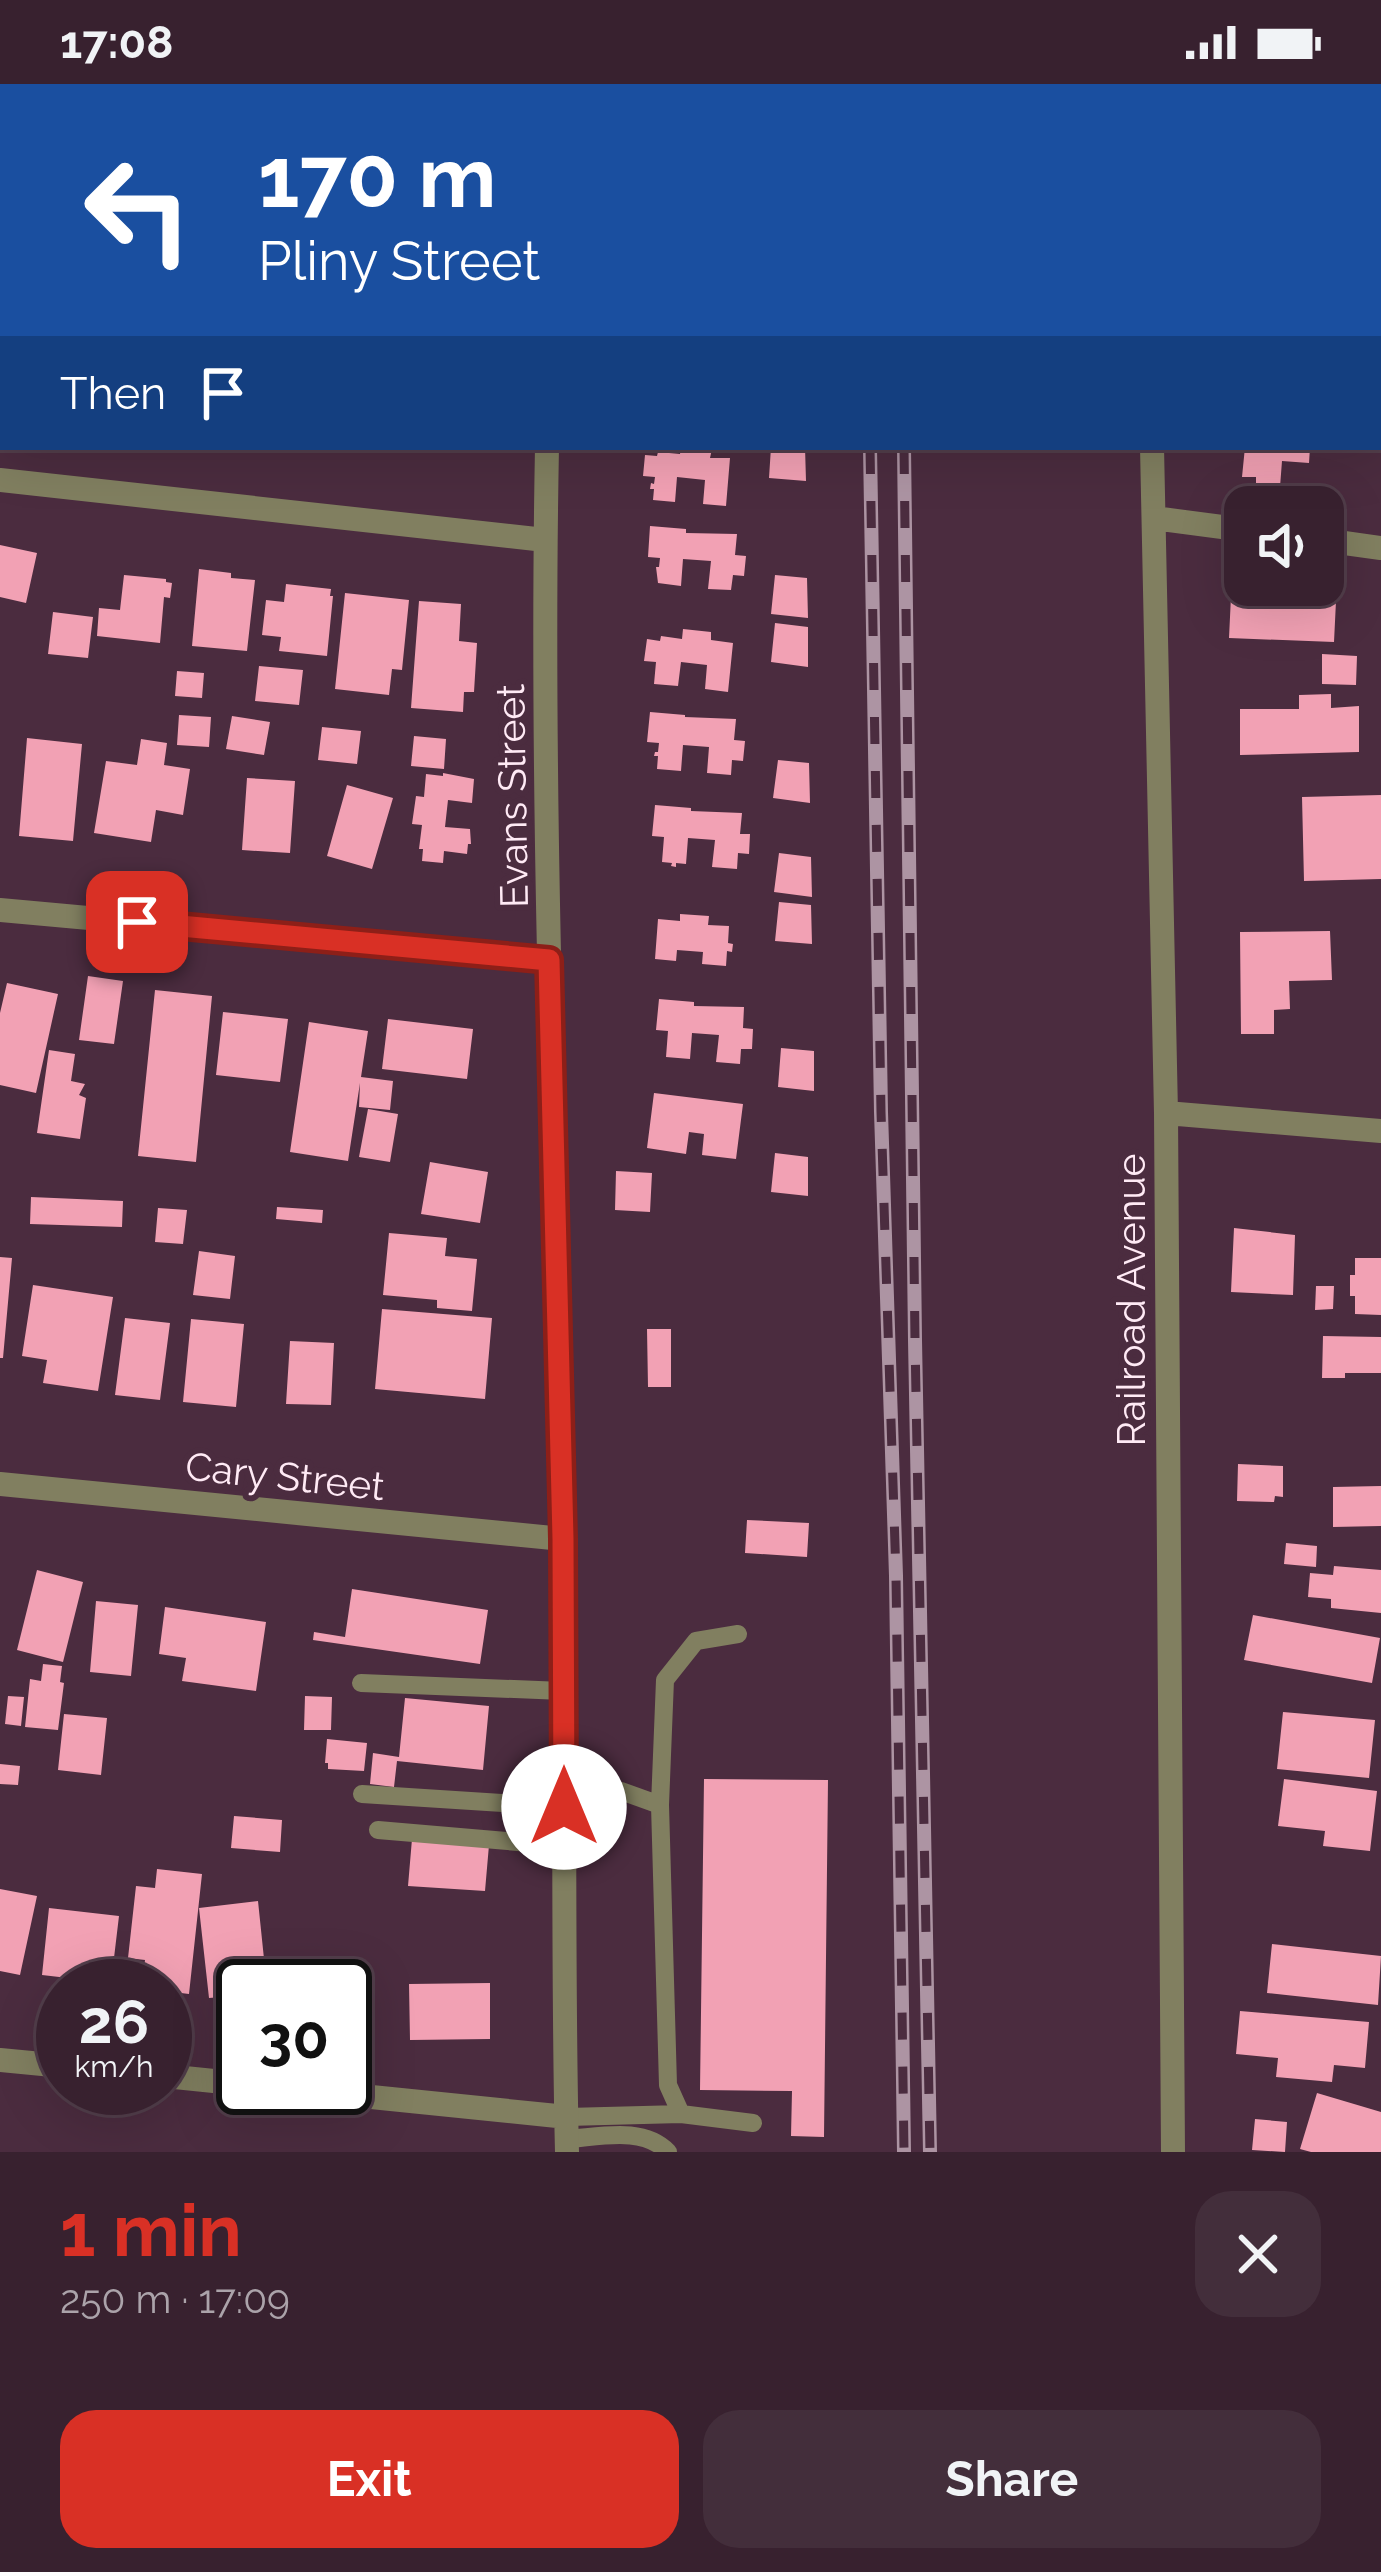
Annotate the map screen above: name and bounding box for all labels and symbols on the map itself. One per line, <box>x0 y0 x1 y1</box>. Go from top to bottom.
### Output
street label: Evans Street <box>487 684 537 908</box>
pin <box>86 871 188 973</box>
street label: Railroad Avenue <box>1108 1154 1154 1446</box>
street label: Cary Street <box>183 1443 387 1509</box>
position arrow <box>501 1744 627 1870</box>
speed limit sign: 30 <box>216 1959 372 2115</box>

